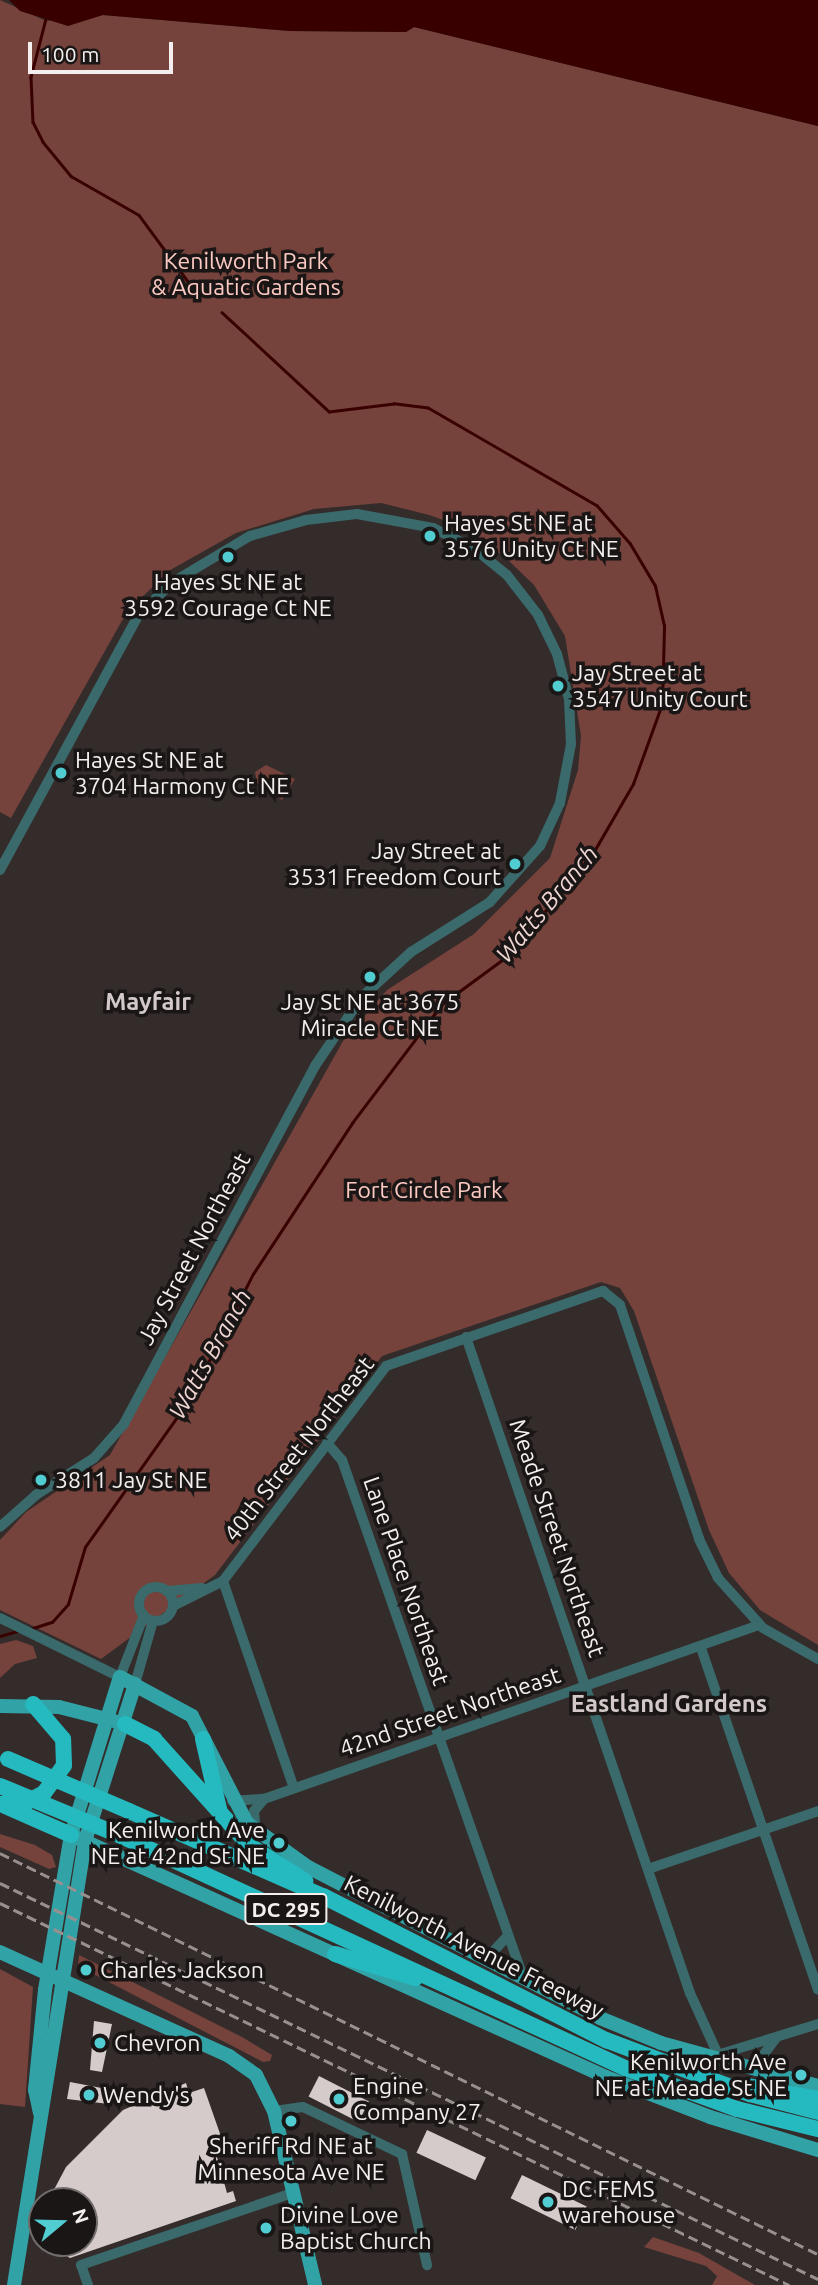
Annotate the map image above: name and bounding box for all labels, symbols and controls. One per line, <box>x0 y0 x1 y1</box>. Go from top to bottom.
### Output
scale bar <box>32 28 177 72</box>
text: 100 m <box>41 42 99 66</box>
park label: Kenilworth Park & Aquatic Gardens <box>151 247 341 301</box>
place label: Hayes St NE at 3576 Unity Ct NE <box>444 509 619 563</box>
marker: Hayes St NE at 3576 Unity Ct NE <box>422 528 438 544</box>
marker: Hayes St NE at 3592 Courage Ct NE <box>220 549 236 565</box>
place label: Hayes St NE at 3592 Courage Ct NE <box>124 568 332 622</box>
place label: Jay Street at 3547 Unity Court <box>572 659 747 713</box>
marker: Jay Street at 3547 Unity Court <box>550 678 566 694</box>
place label: Hayes St NE at 3704 Harmony Ct NE <box>75 746 289 800</box>
marker: Hayes St NE at 3704 Harmony Ct NE <box>53 765 69 781</box>
place label: Jay Street at 3531 Freedom Court <box>288 837 501 891</box>
water label: Watts Branch <box>490 840 604 968</box>
marker: Jay Street at 3531 Freedom Court <box>507 856 523 872</box>
marker: Jay St NE at 3675 Miracle Ct NE <box>362 969 378 985</box>
district label: Mayfair <box>105 988 191 1016</box>
place label: Jay St NE at 3675 Miracle Ct NE <box>281 988 459 1042</box>
street label: Jay Street Northeast <box>132 1148 256 1350</box>
park label: Fort Circle Park <box>345 1176 503 1204</box>
water label: Watts Branch <box>163 1284 257 1424</box>
street label: 40th Street Northeast <box>218 1351 380 1547</box>
street label: Meade Street Northeast <box>503 1415 611 1661</box>
place label: 3811 Jay St NE <box>55 1466 207 1494</box>
marker: 3811 Jay St NE <box>33 1472 49 1488</box>
street label: Lane Place Northeast <box>357 1473 455 1689</box>
street label: 42nd Street Northeast <box>336 1661 564 1763</box>
district label: Eastland Gardens <box>571 1690 767 1718</box>
place label: Kenilworth Ave NE at 42nd St NE <box>91 1816 265 1870</box>
marker: Kenilworth Ave NE at 42nd St NE <box>271 1835 287 1851</box>
street label: Kenilworth Avenue Freeway <box>340 1869 608 2025</box>
road number: DC 295 <box>244 1892 328 1926</box>
place label: Charles Jackson <box>100 1956 264 1984</box>
marker: Charles Jackson <box>78 1962 94 1978</box>
place label: Chevron <box>114 2029 200 2057</box>
marker: Chevron <box>92 2035 108 2051</box>
place label: Kenilworth Ave NE at Meade St NE <box>595 2048 787 2102</box>
marker: Kenilworth Ave NE at Meade St NE <box>793 2067 809 2083</box>
place label: Engine Company 27 <box>353 2072 481 2126</box>
place label: Wendy's <box>103 2081 190 2109</box>
marker: Wendy's <box>81 2087 97 2103</box>
marker: Engine Company 27 <box>331 2091 347 2107</box>
marker: Sheriff Rd NE at Minnesota Ave NE <box>283 2113 299 2129</box>
place label: Sheriff Rd NE at Minnesota Ave NE <box>197 2132 385 2186</box>
place label: DC FEMS warehouse <box>562 2175 675 2229</box>
north arrow <box>28 2187 98 2257</box>
marker: DC FEMS warehouse <box>540 2194 556 2210</box>
place label: Divine Love Baptist Church <box>280 2201 432 2255</box>
text: N <box>68 2206 94 2226</box>
marker: Divine Love Baptist Church <box>258 2220 274 2236</box>

